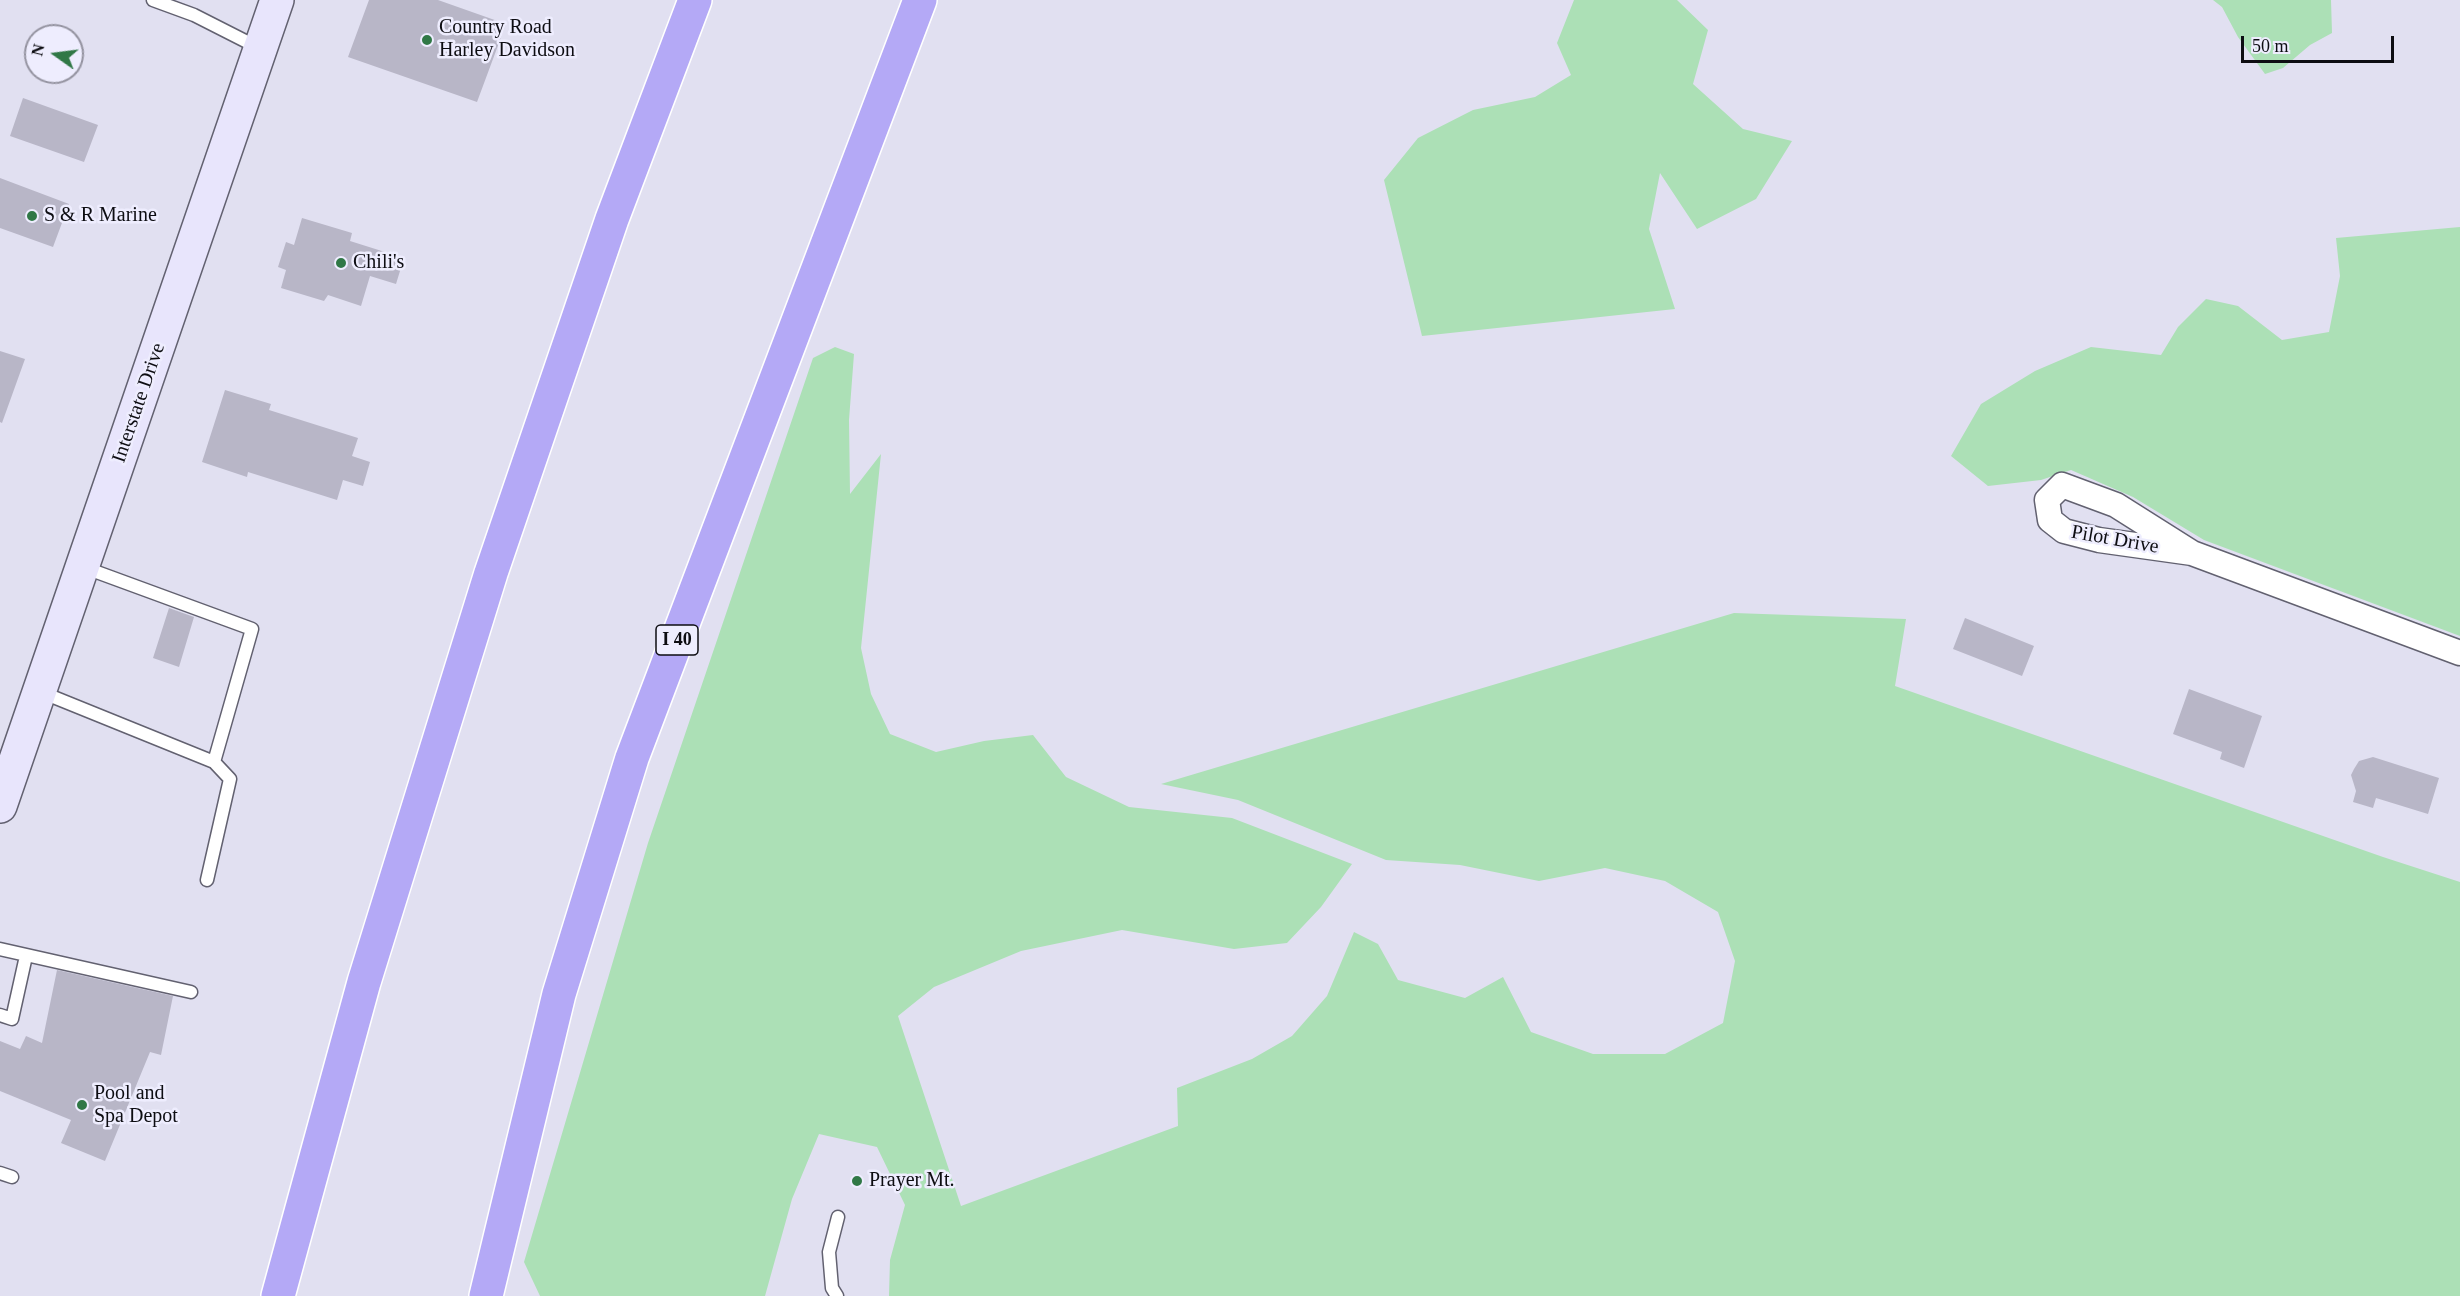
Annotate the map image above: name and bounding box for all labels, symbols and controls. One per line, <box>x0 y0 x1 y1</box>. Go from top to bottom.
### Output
place label: Country Road Harley Davidson <box>439 16 575 63</box>
north arrow <box>24 24 84 84</box>
scale bar <box>2244 24 2397 62</box>
marker: Country Road Harley Davidson <box>420 33 434 47</box>
text: 50 m <box>2252 36 2289 56</box>
text: N <box>28 42 48 58</box>
place label: S & R Marine <box>44 204 157 228</box>
marker: S & R Marine <box>25 209 39 223</box>
place label: Chili's <box>353 251 404 275</box>
marker: Chili's <box>334 256 348 270</box>
street label: Interstate Drive <box>107 340 171 466</box>
street label: Pilot Drive <box>2069 521 2161 559</box>
road number: I 40 <box>656 625 698 655</box>
place label: Pool and Spa Depot <box>94 1082 178 1129</box>
marker: Pool and Spa Depot <box>75 1098 89 1112</box>
place label: Prayer Mt. <box>869 1169 955 1193</box>
marker: Prayer Mt. <box>850 1174 864 1188</box>

